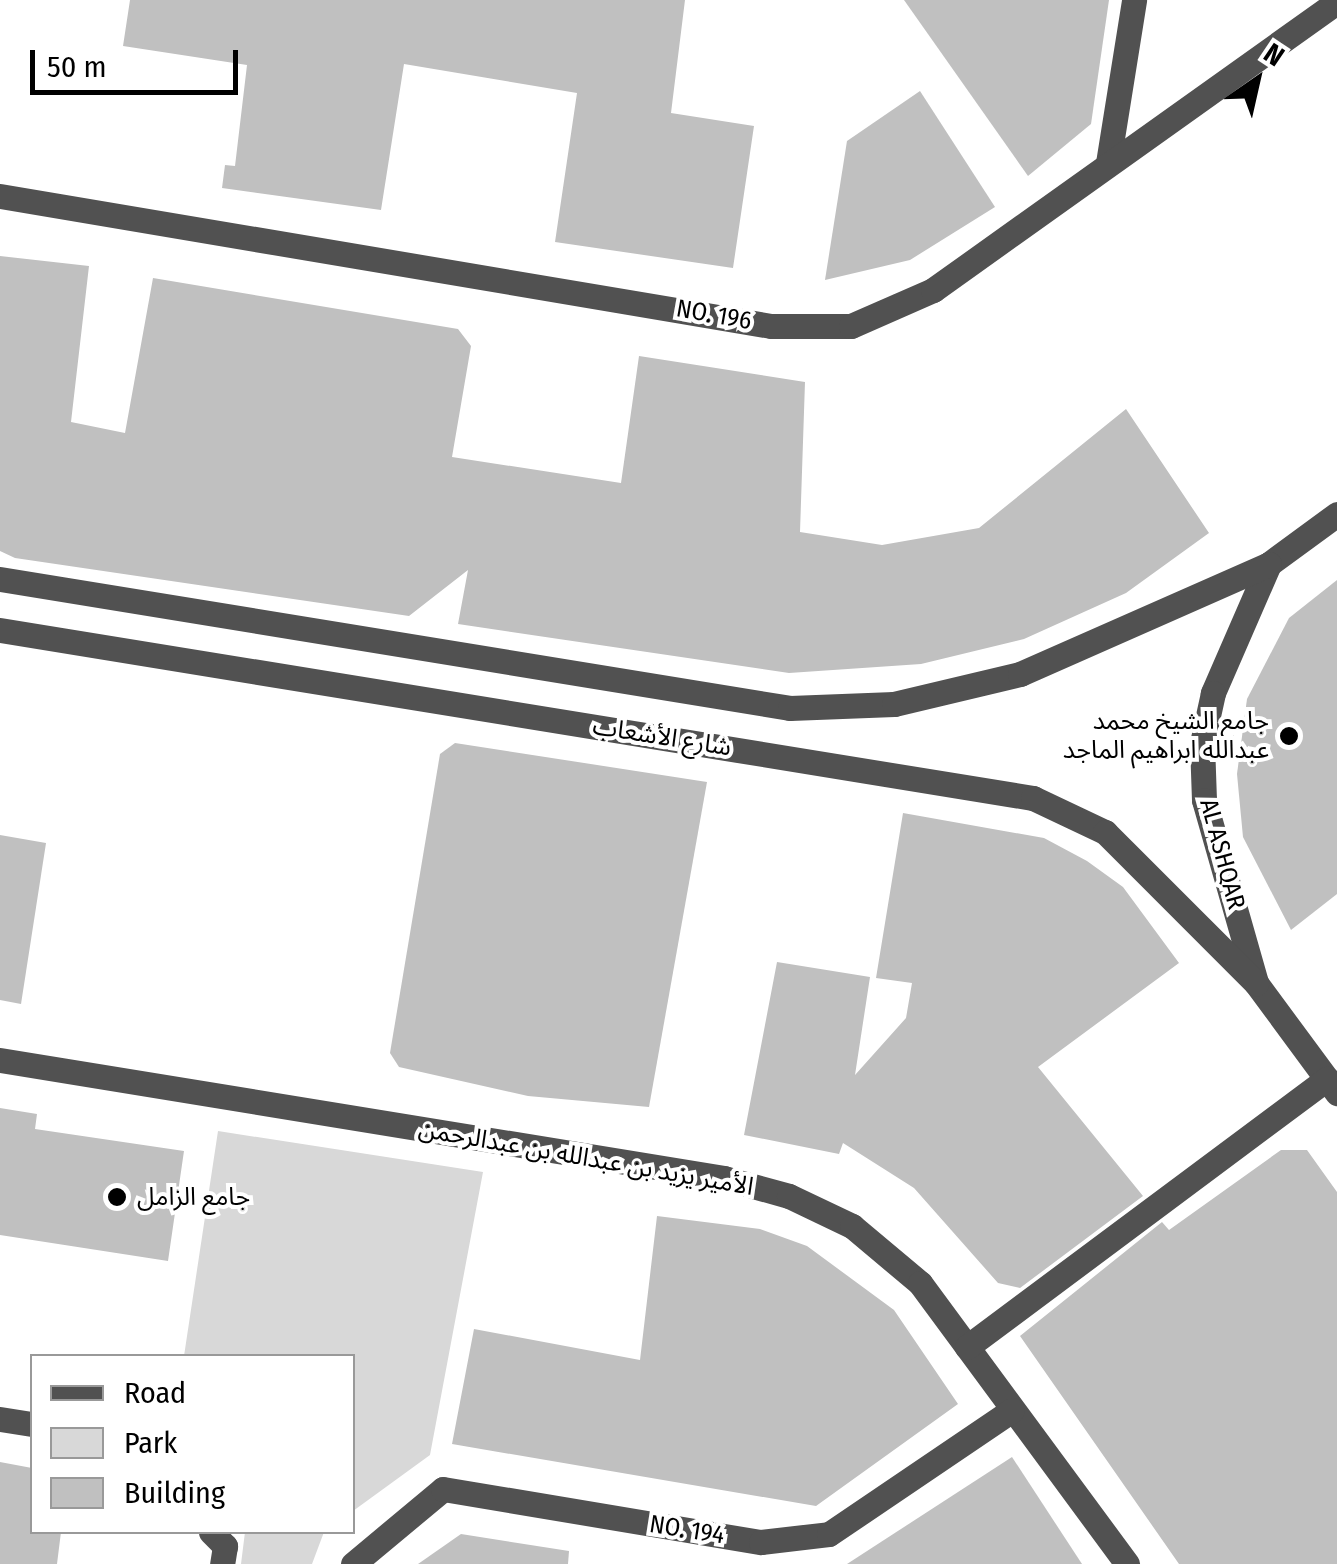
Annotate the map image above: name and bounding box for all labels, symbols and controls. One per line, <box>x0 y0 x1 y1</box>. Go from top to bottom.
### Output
scale bar <box>35 30 242 92</box>
north arrow <box>1207 30 1307 130</box>
text: N <box>1258 36 1290 73</box>
text: 50 m <box>47 49 107 85</box>
street label: NO. 196 <box>674 294 754 336</box>
place label: جامع الشيخ محمد عبدالله ابراهيم الماجد <box>1063 707 1269 766</box>
street label: شارع الأشعاب <box>591 711 733 763</box>
marker: جامع الشيخ محمد عبدالله ابراهيم الماجد <box>1278 725 1300 747</box>
street label: AL ASHQAR <box>1193 796 1251 912</box>
street label: الأمير يزيد بن عبدالله بن عبدالرحمن <box>416 1114 756 1202</box>
place label: جامع الزامل <box>137 1182 250 1212</box>
marker: جامع الزامل <box>106 1186 128 1208</box>
legend <box>30 1354 355 1534</box>
text: Road <box>124 1375 186 1411</box>
text: Park <box>124 1425 177 1461</box>
text: Building <box>124 1475 225 1511</box>
street label: NO. 194 <box>647 1509 727 1551</box>

